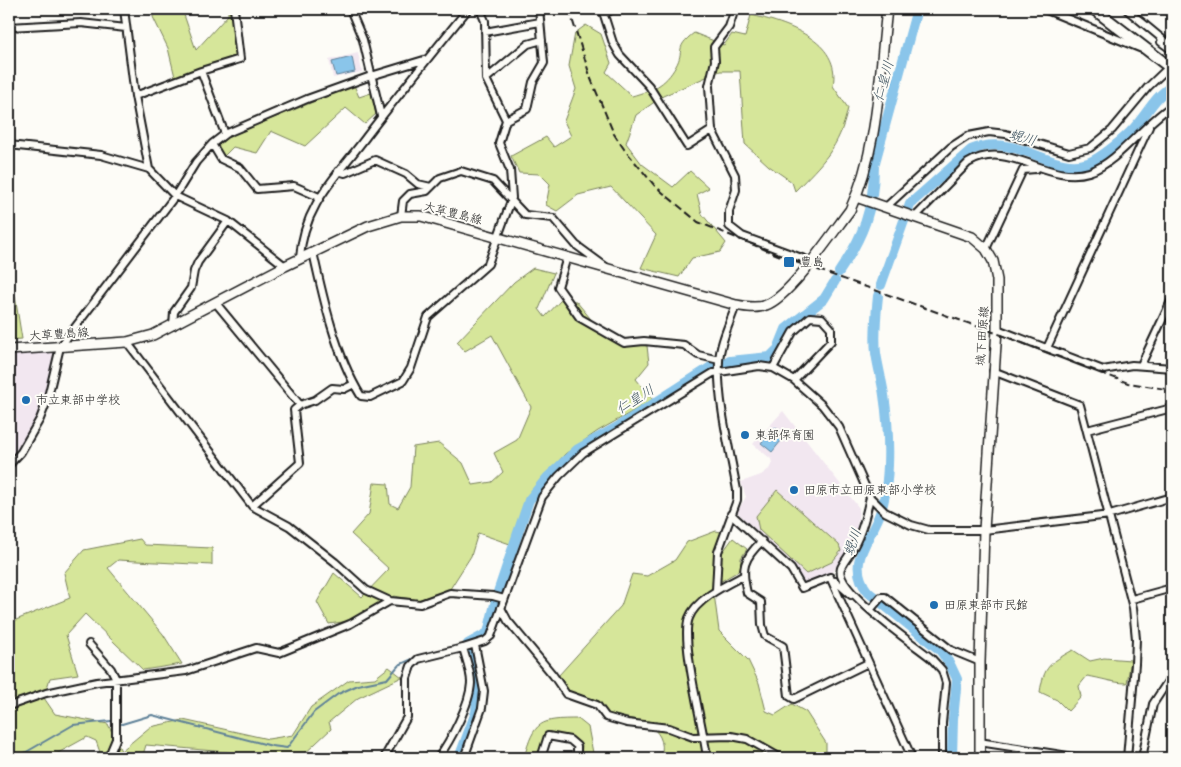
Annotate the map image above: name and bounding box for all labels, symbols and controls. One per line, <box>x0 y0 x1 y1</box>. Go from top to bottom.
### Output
water label: 仁皇川 <box>870 59 897 104</box>
water label: 蜆川 <box>1007 125 1039 150</box>
street label: 大草豊島線 <box>422 199 484 228</box>
marker: 豊島 <box>782 255 796 269</box>
place label: 豊島 <box>800 255 824 270</box>
street label: 城下田原線 <box>973 306 992 366</box>
street label: 大草豊島線 <box>29 325 89 344</box>
water label: 仁皇川 <box>613 381 658 418</box>
place label: 市立東部中学校 <box>36 393 120 408</box>
marker: 市立東部中学校 <box>20 394 32 406</box>
place label: 東部保育園 <box>755 428 815 443</box>
marker: 東部保育園 <box>739 429 751 441</box>
place label: 田原市立田原東部小学校 <box>804 483 936 498</box>
marker: 田原市立田原東部小学校 <box>788 484 800 496</box>
water label: 蜆川 <box>840 526 865 558</box>
place label: 田原東部市民館 <box>944 598 1028 613</box>
marker: 田原東部市民館 <box>928 599 940 611</box>

